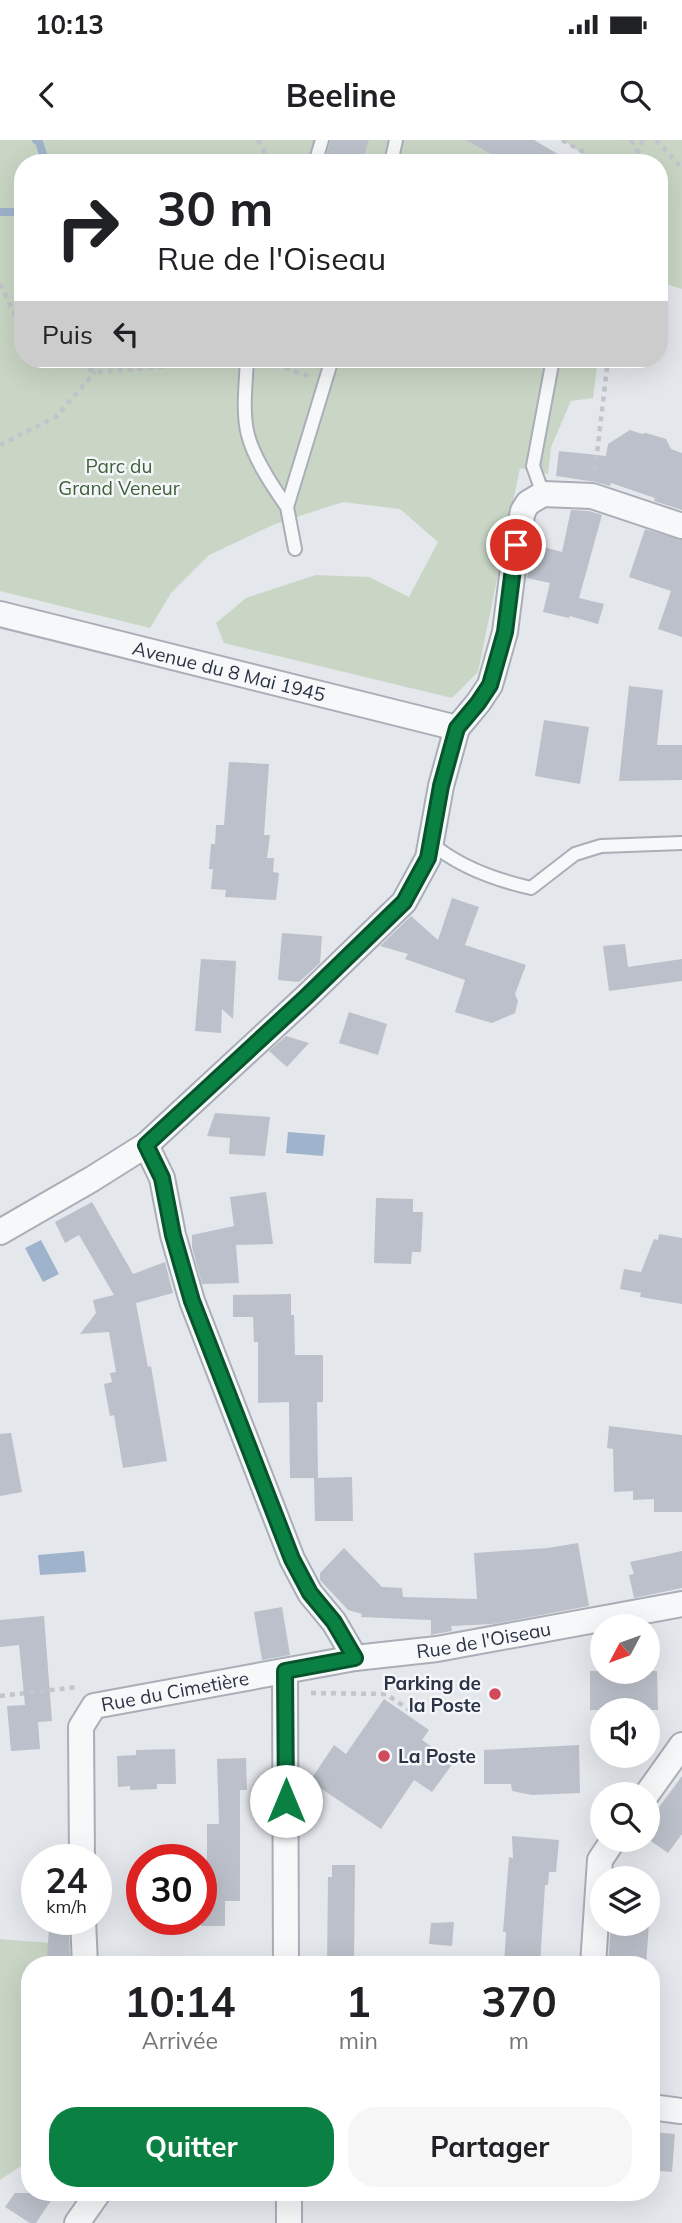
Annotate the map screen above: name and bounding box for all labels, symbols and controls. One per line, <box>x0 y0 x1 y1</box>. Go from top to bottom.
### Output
text: 10:13 <box>35 8 104 41</box>
text: Beeline <box>286 75 396 115</box>
icon: back <box>28 76 66 114</box>
icon: search <box>616 76 654 114</box>
text: 30 m <box>157 177 273 238</box>
icon: right <box>42 182 133 273</box>
text: Rue de l'Oiseau <box>157 238 386 278</box>
icon: left <box>107 315 145 353</box>
text: Puis <box>42 318 93 351</box>
park label: Parc du Grand Veneur <box>58 454 180 500</box>
pin <box>486 515 546 575</box>
icon: arrive <box>497 526 535 564</box>
street label: Avenue du 8 Mai 1945 <box>130 636 328 707</box>
north arrow <box>590 1614 660 1684</box>
map controls <box>590 1614 660 1936</box>
street label: Rue de l'Oiseau <box>415 1616 553 1663</box>
street label: Rue du Cimetière <box>99 1666 251 1716</box>
place label: Parking de la Poste <box>383 1671 481 1717</box>
marker: Parking de la Poste <box>487 1686 503 1702</box>
button: sound <box>590 1698 660 1768</box>
place label: La Poste <box>398 1744 476 1768</box>
marker: La Poste <box>376 1748 392 1764</box>
position arrow <box>249 1764 323 1838</box>
button: search <box>590 1782 660 1852</box>
speed limit sign: 30 <box>126 1844 217 1935</box>
text: 24 <box>45 1858 88 1902</box>
button: layers <box>590 1866 660 1936</box>
text: km/h <box>46 1895 87 1918</box>
text: 10:14 <box>124 1975 235 2028</box>
text: 1 <box>346 1975 371 2028</box>
text: 370 <box>481 1975 557 2028</box>
text: Arrivée <box>142 2026 218 2055</box>
text: min <box>339 2026 378 2055</box>
text: m <box>509 2026 529 2055</box>
button: Quitter <box>49 2107 334 2187</box>
button: Partager <box>348 2107 632 2187</box>

